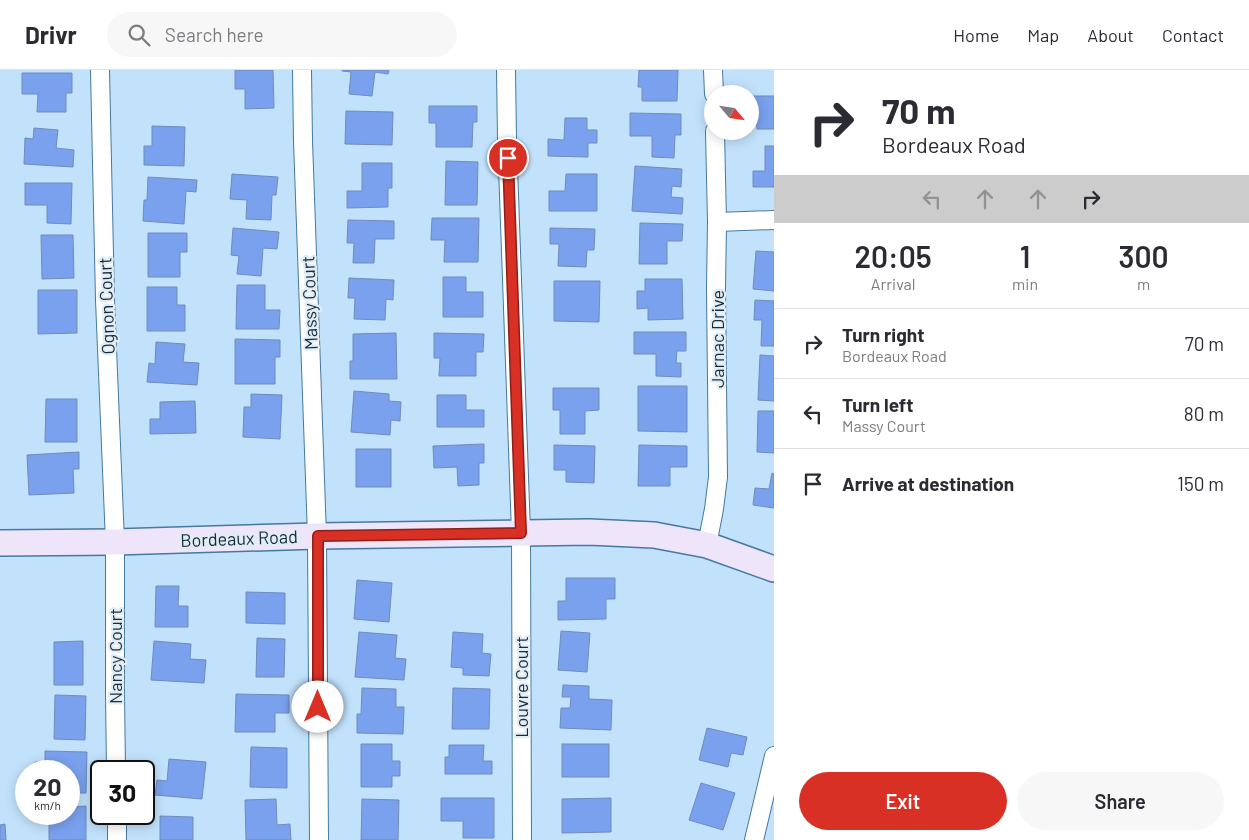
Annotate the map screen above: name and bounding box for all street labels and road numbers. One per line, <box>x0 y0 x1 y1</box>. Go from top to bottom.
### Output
street label: Massy Court <box>296 256 322 350</box>
street label: Ognon Court <box>93 257 119 355</box>
street label: Jarnac Drive <box>706 290 728 388</box>
street label: Bordeaux Road <box>180 525 298 551</box>
street label: Nancy Court <box>104 608 126 704</box>
street label: Louvre Court <box>510 636 532 738</box>

